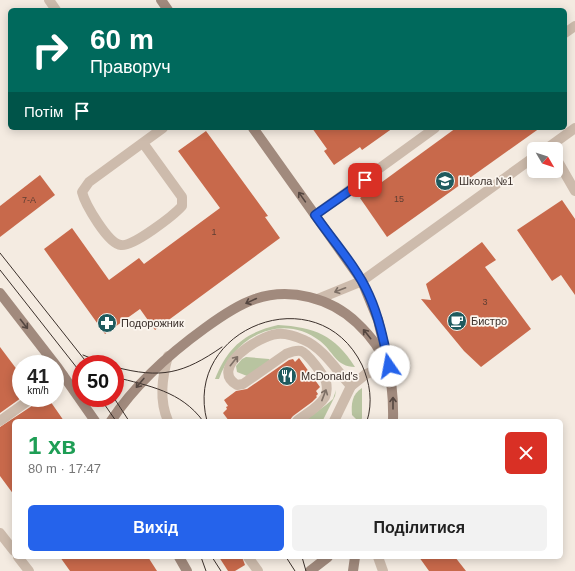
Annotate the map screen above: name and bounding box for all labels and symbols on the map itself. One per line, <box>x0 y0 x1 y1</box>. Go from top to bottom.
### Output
north arrow <box>527 142 563 178</box>
pin <box>348 163 382 197</box>
school or university icon: Школа №1 <box>434 170 456 192</box>
place label: Школа №1 <box>459 175 513 187</box>
one-way arrow <box>298 192 306 203</box>
house number: 15 <box>394 194 404 204</box>
house number: 7-А <box>22 195 36 205</box>
house number: 1 <box>211 227 217 237</box>
one-way arrow <box>334 287 346 294</box>
house number: 3 <box>482 297 488 307</box>
one-way arrow <box>245 298 257 305</box>
cafe icon: Бистро <box>446 310 468 332</box>
pharmacy icon: Подорожник <box>96 312 118 334</box>
place label: Бистро <box>471 315 507 327</box>
place label: Подорожник <box>121 317 184 329</box>
one-way arrow <box>20 319 28 330</box>
one-way arrow <box>363 328 372 339</box>
position arrow <box>368 345 410 387</box>
speed limit sign: 50 <box>72 355 124 407</box>
one-way arrow <box>229 356 238 367</box>
restaurant icon: McDonald's <box>276 365 298 387</box>
place label: McDonald's <box>301 370 359 382</box>
one-way arrow <box>136 378 145 389</box>
one-way arrow <box>321 389 329 401</box>
one-way arrow <box>389 397 397 410</box>

